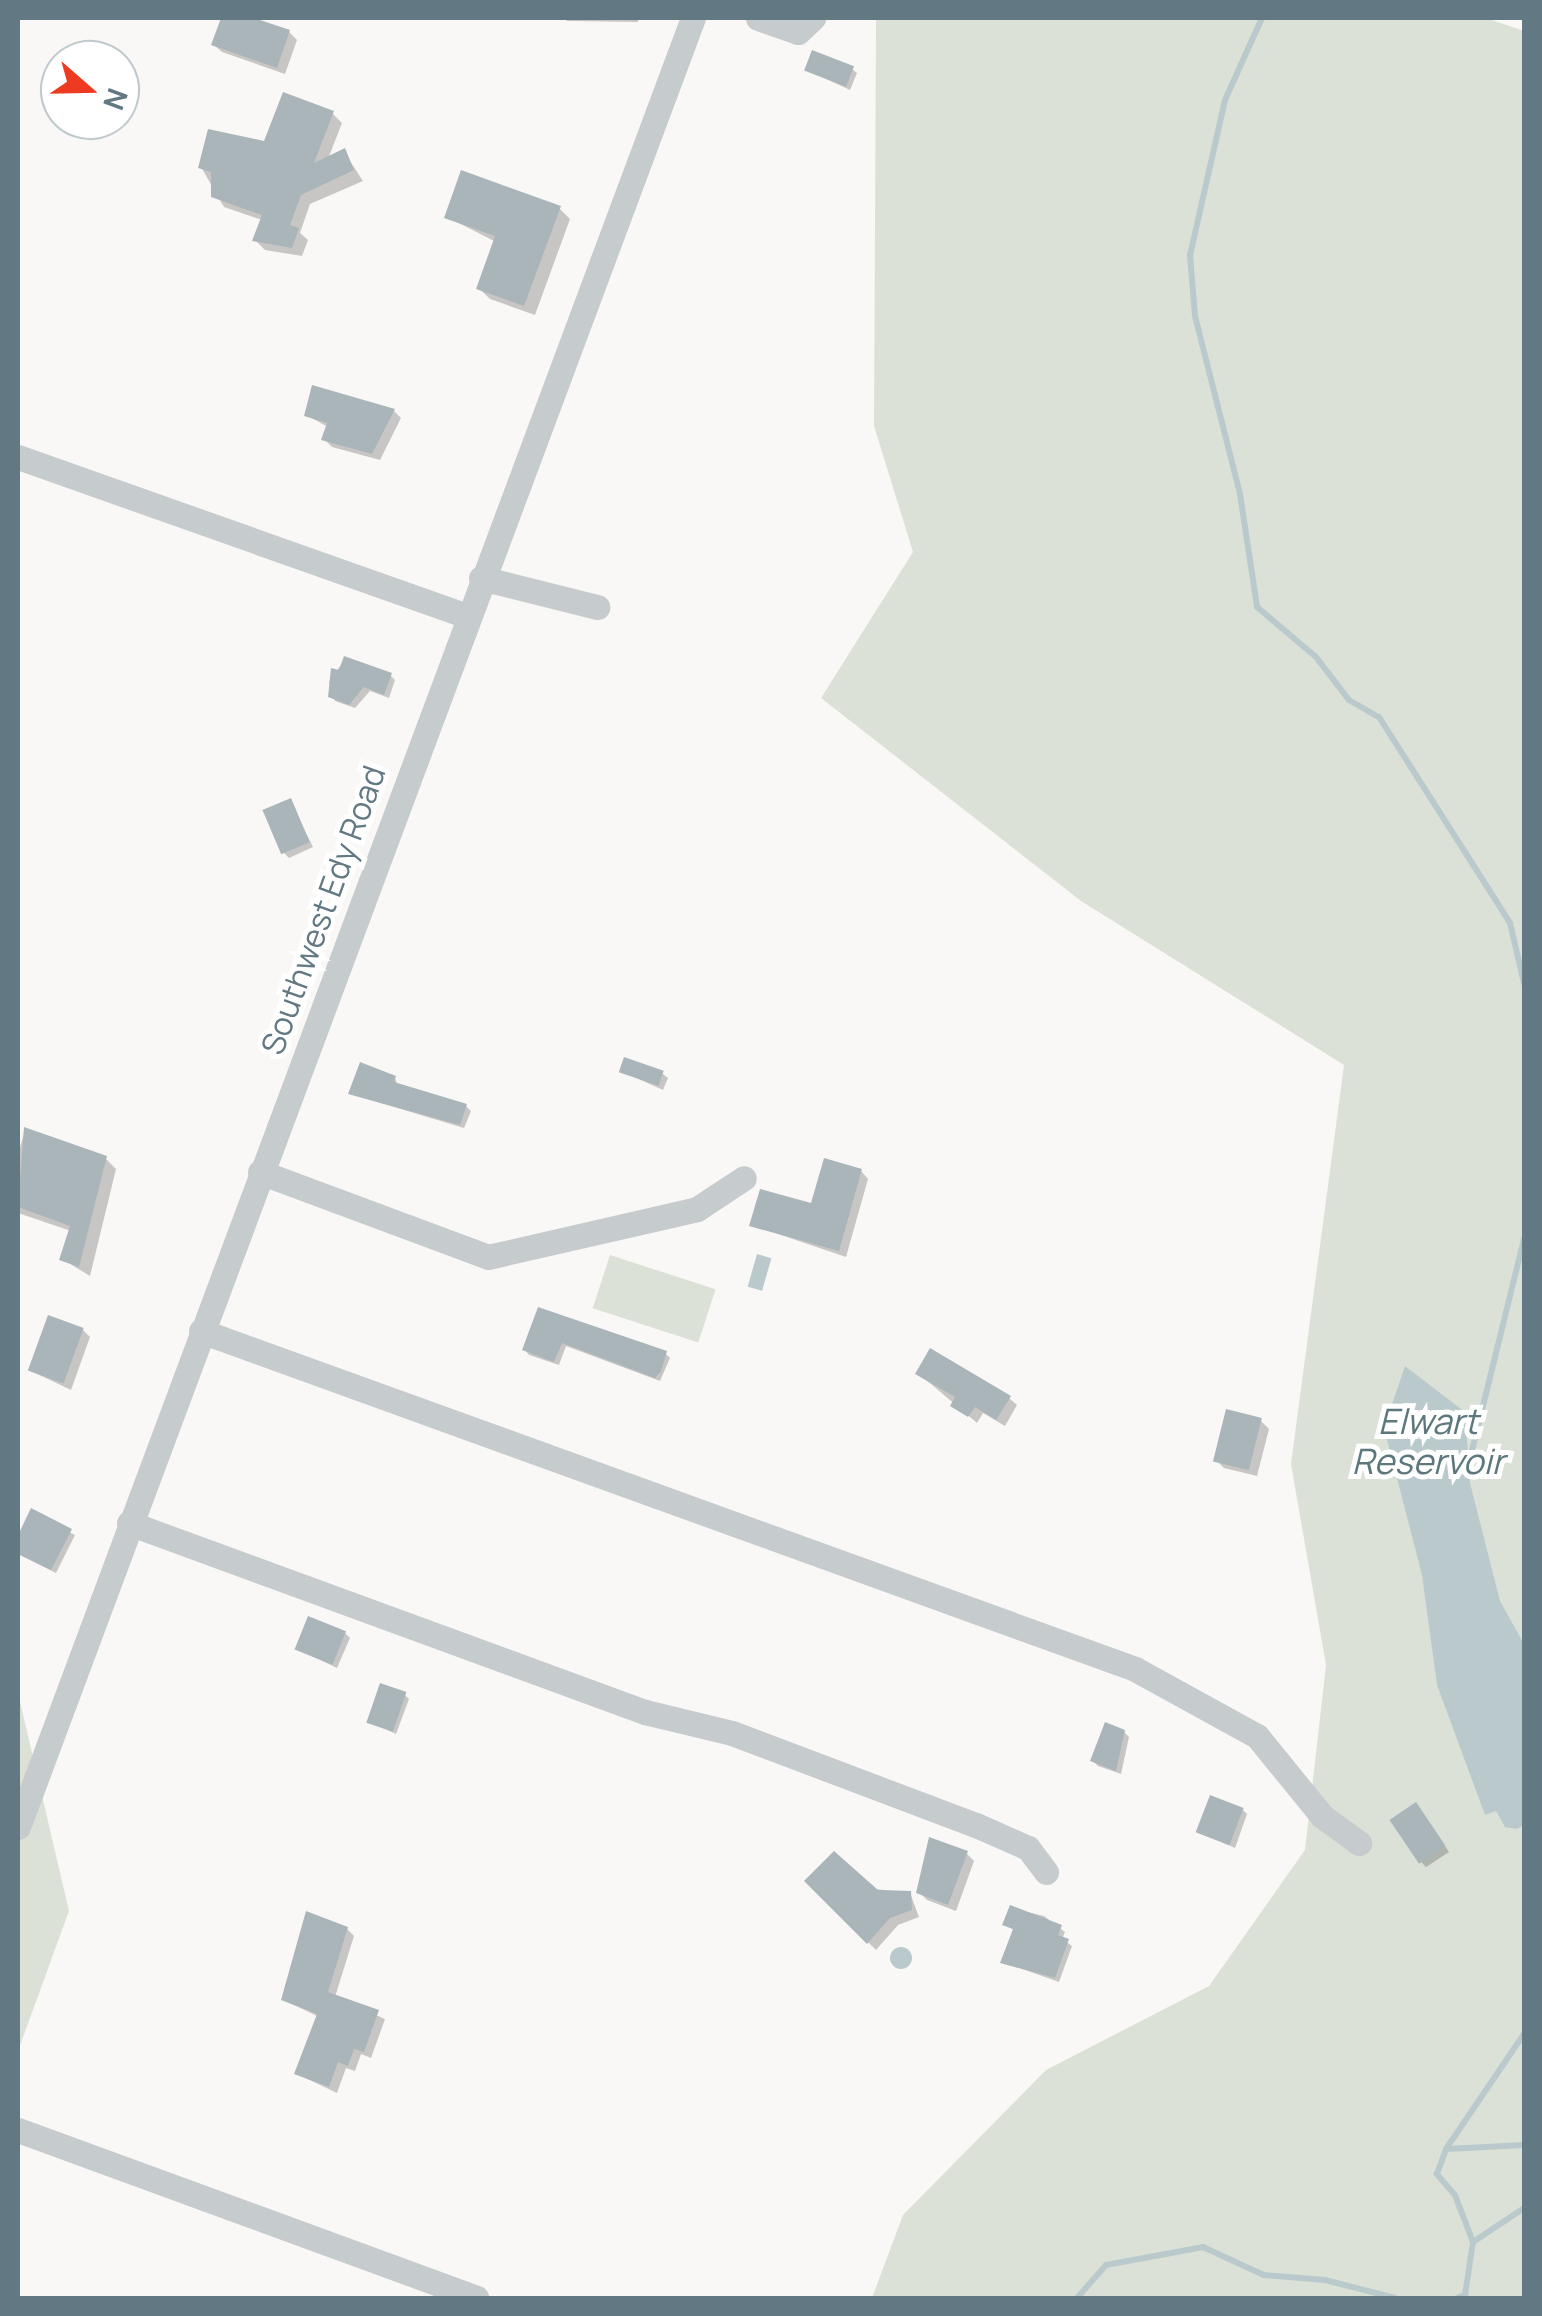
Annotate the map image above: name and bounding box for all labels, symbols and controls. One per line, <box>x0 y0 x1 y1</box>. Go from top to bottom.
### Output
north arrow <box>40 40 140 140</box>
text: N <box>95 84 138 116</box>
street label: Southwest Edy Road <box>253 760 393 1060</box>
water label: Elwart Reservoir <box>1352 1400 1504 1482</box>

